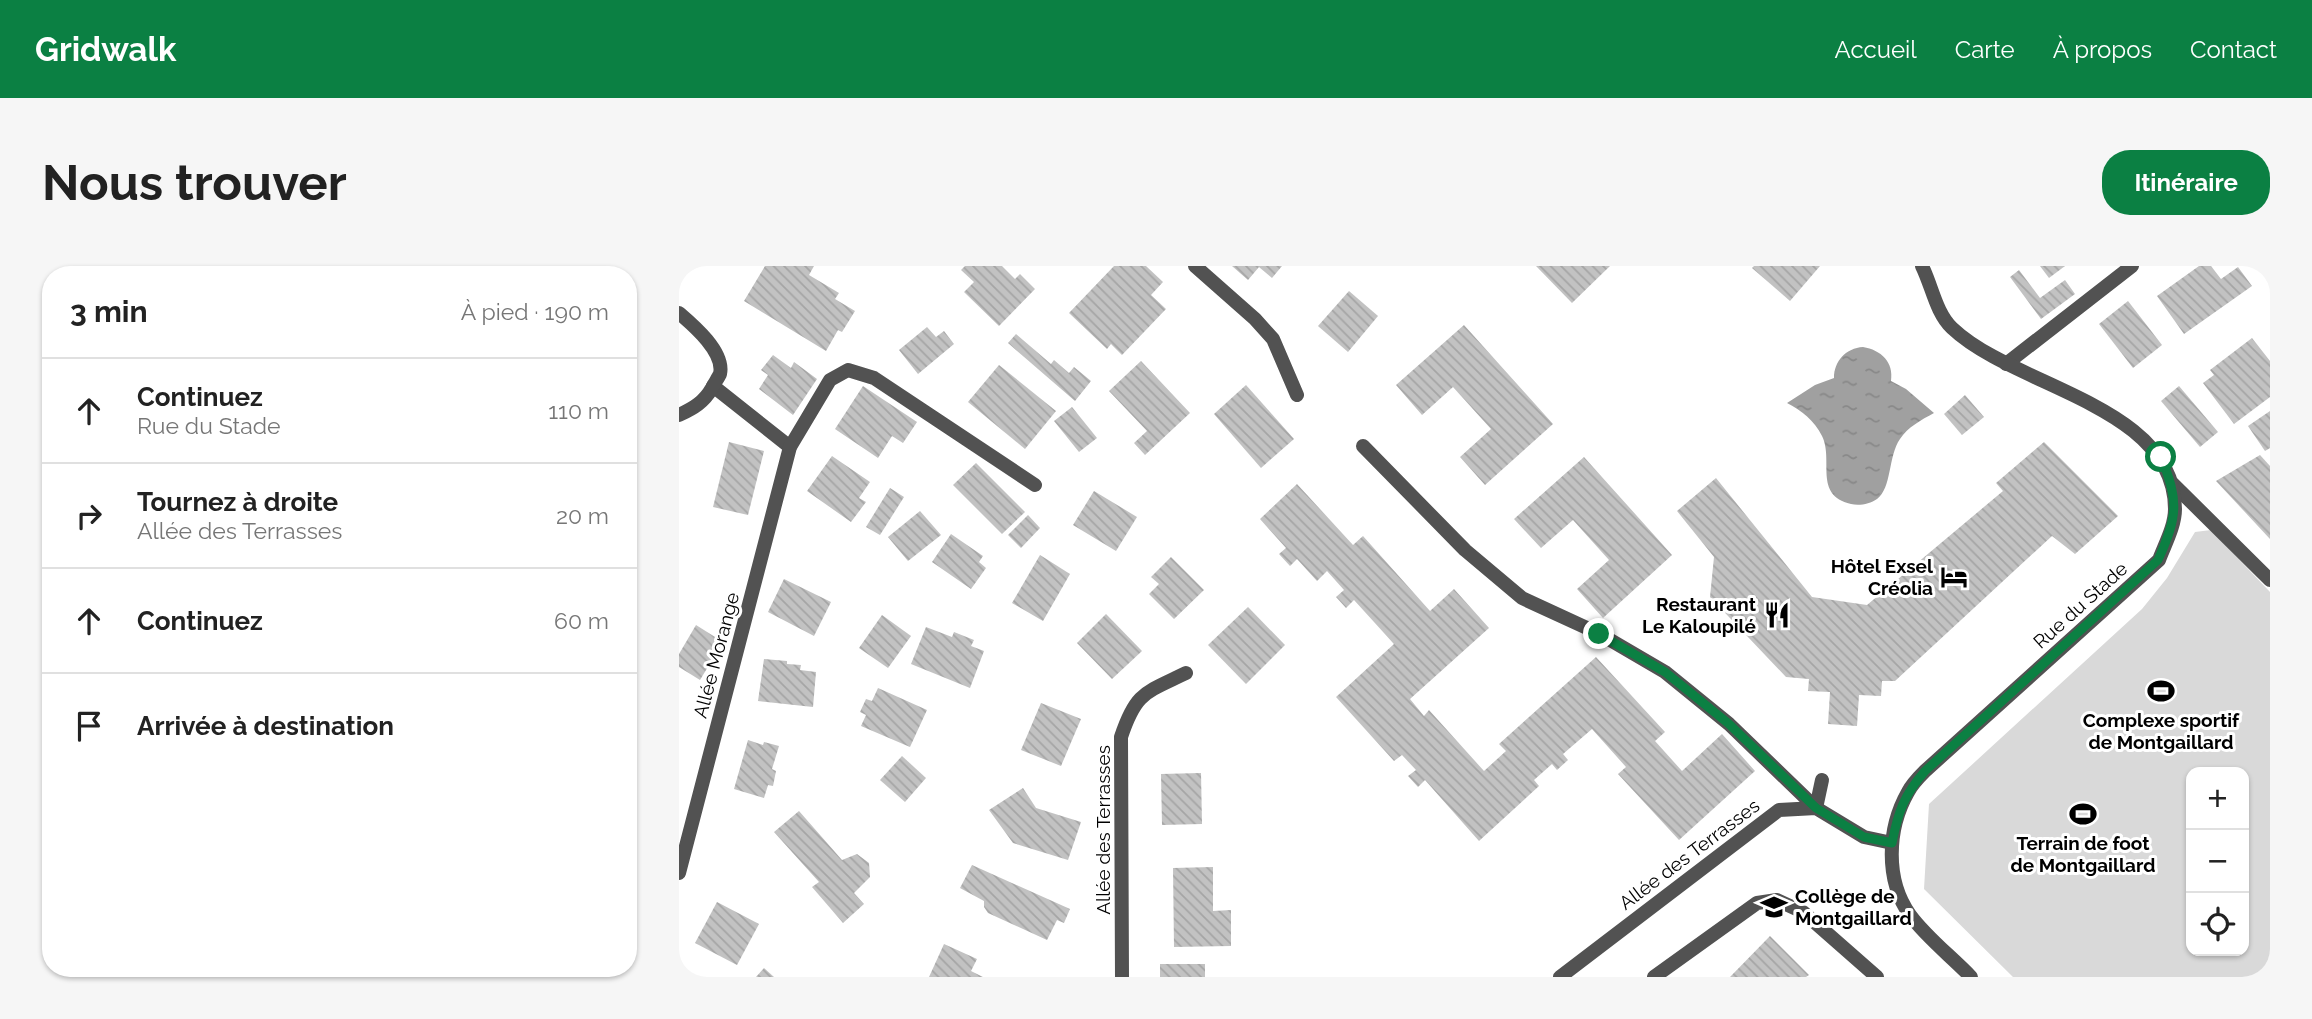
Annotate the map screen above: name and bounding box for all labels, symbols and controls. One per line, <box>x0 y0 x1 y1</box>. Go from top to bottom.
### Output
text: Gridwalk <box>35 30 176 69</box>
text: Accueil <box>1835 35 1917 64</box>
text: Carte <box>1955 35 2015 64</box>
text: À propos <box>2053 35 2152 64</box>
text: Contact <box>2190 35 2277 64</box>
button: Itinéraire <box>2102 150 2270 215</box>
text: Nous trouver <box>42 154 347 211</box>
text: 3 min <box>70 294 148 329</box>
text: À pied · 190 m <box>461 298 609 325</box>
text: Continuez <box>137 382 263 412</box>
icon: ahead <box>70 392 108 430</box>
text: 110 m <box>548 397 609 424</box>
text: Rue du Stade <box>137 412 281 439</box>
route start <box>2145 441 2176 472</box>
text: Tournez à droite <box>137 487 338 517</box>
icon: right <box>70 497 108 535</box>
text: 20 m <box>556 502 609 529</box>
text: Allée des Terrasses <box>137 517 342 544</box>
place label: Hôtel Exsel Créolia <box>1831 555 1934 599</box>
street label: Rue du Stade <box>2029 557 2131 653</box>
hotel icon: Hôtel Exsel Créolia <box>1939 562 1969 592</box>
street label: Allée Morange <box>689 590 743 720</box>
place label: Restaurant Le Kaloupilé <box>1642 593 1757 637</box>
restaurant icon: Restaurant Le Kaloupilé <box>1762 600 1792 630</box>
icon: ahead <box>70 602 108 640</box>
text: Continuez <box>137 606 263 636</box>
text: 60 m <box>554 607 609 634</box>
route end <box>1583 618 1614 649</box>
sports icon: Complexe sportif de Montgaillard <box>2146 676 2176 706</box>
icon: arrive <box>70 707 108 745</box>
place label: Complexe sportif de Montgaillard <box>2083 709 2240 753</box>
text: Arrivée à destination <box>137 711 394 741</box>
street label: Allée des Terrasses <box>1092 745 1114 915</box>
map controls <box>2186 767 2249 956</box>
button: + <box>2186 767 2249 830</box>
street label: Allée des Terrasses <box>1615 794 1763 914</box>
sports icon: Terrain de foot de Montgaillard <box>2068 799 2098 829</box>
button: − <box>2186 830 2249 893</box>
place label: Terrain de foot de Montgaillard <box>2011 832 2155 876</box>
place label: Collège de Montgaillard <box>1795 885 1912 929</box>
school or university icon: Collège de Montgaillard <box>1759 892 1789 922</box>
button: locate <box>2186 893 2249 956</box>

